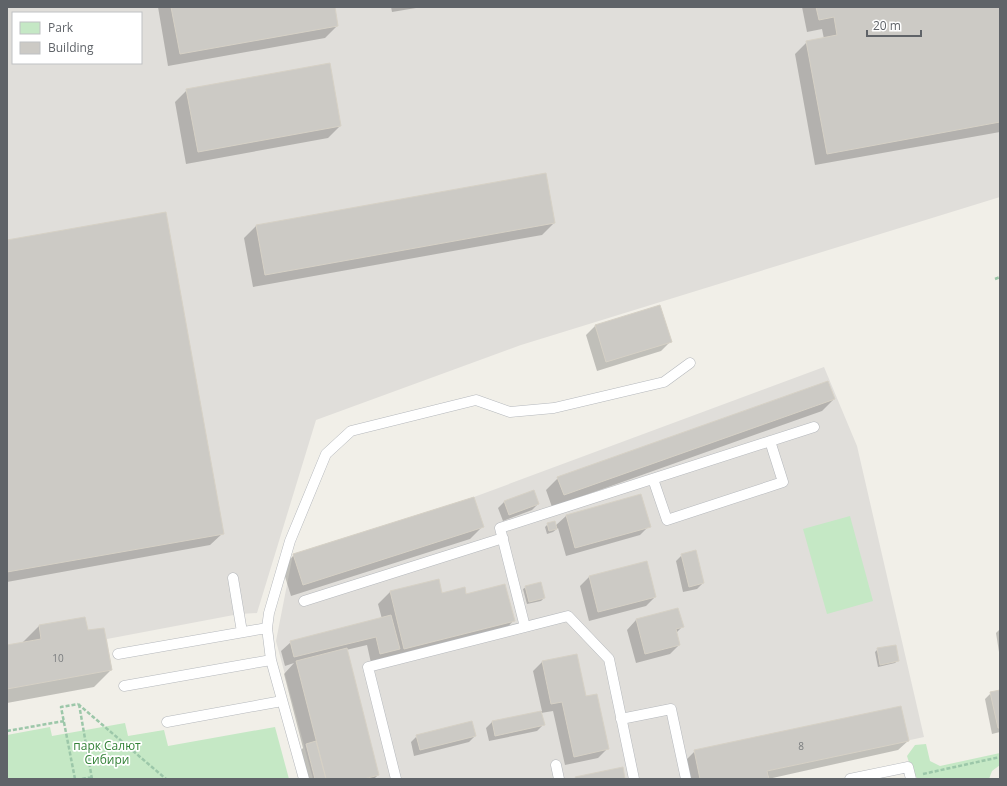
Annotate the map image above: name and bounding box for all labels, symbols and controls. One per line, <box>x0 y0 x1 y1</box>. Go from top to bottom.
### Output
legend <box>12 12 142 64</box>
scale bar <box>867 12 921 38</box>
text: 20 m <box>873 17 901 34</box>
text: Park <box>48 19 74 36</box>
text: Building <box>48 39 94 56</box>
house number: 10 <box>52 651 64 665</box>
park label: парк Салют Сибири <box>73 737 141 768</box>
house number: 8 <box>798 739 804 753</box>

